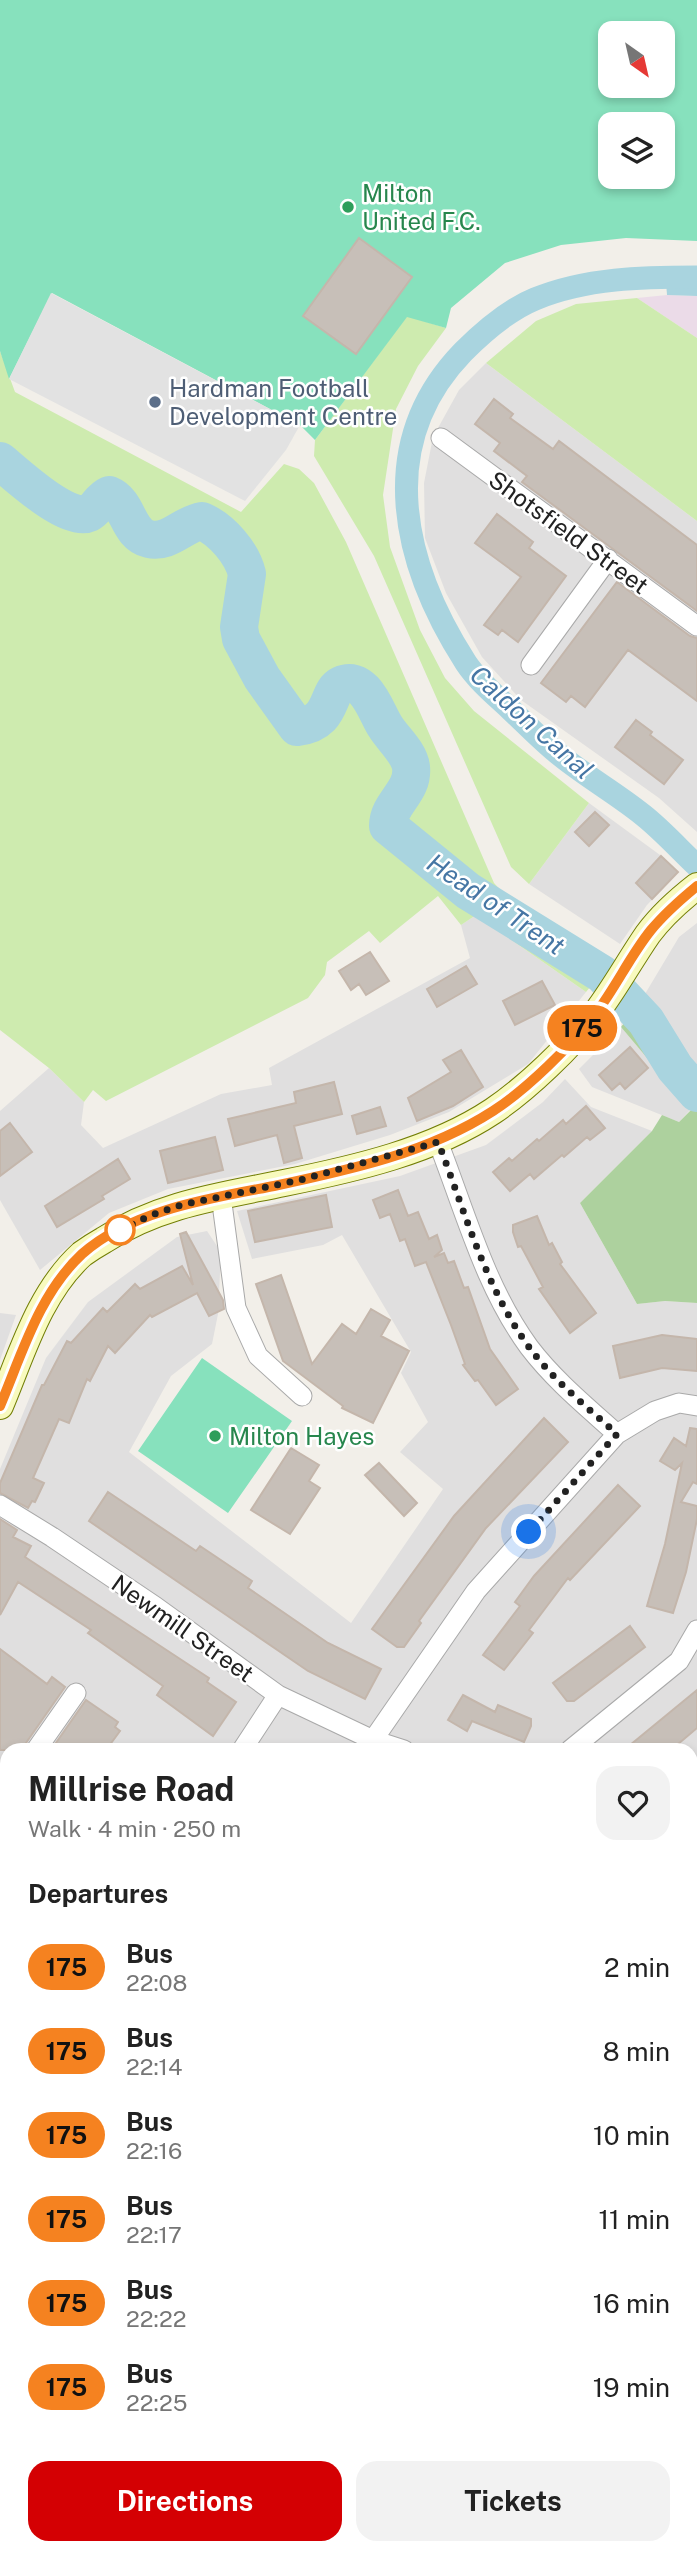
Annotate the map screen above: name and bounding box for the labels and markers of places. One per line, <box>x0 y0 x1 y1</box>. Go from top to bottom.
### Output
place label: Milton United F.C. <box>362 179 481 235</box>
marker: Milton United F.C. <box>340 199 356 215</box>
place label: Hardman Football Development Centre <box>169 374 397 430</box>
marker: Hardman Football Development Centre <box>147 394 163 410</box>
unlabelled marker <box>105 1215 135 1245</box>
place label: Milton Hayes <box>229 1422 374 1450</box>
marker: Milton Hayes <box>207 1428 223 1444</box>

